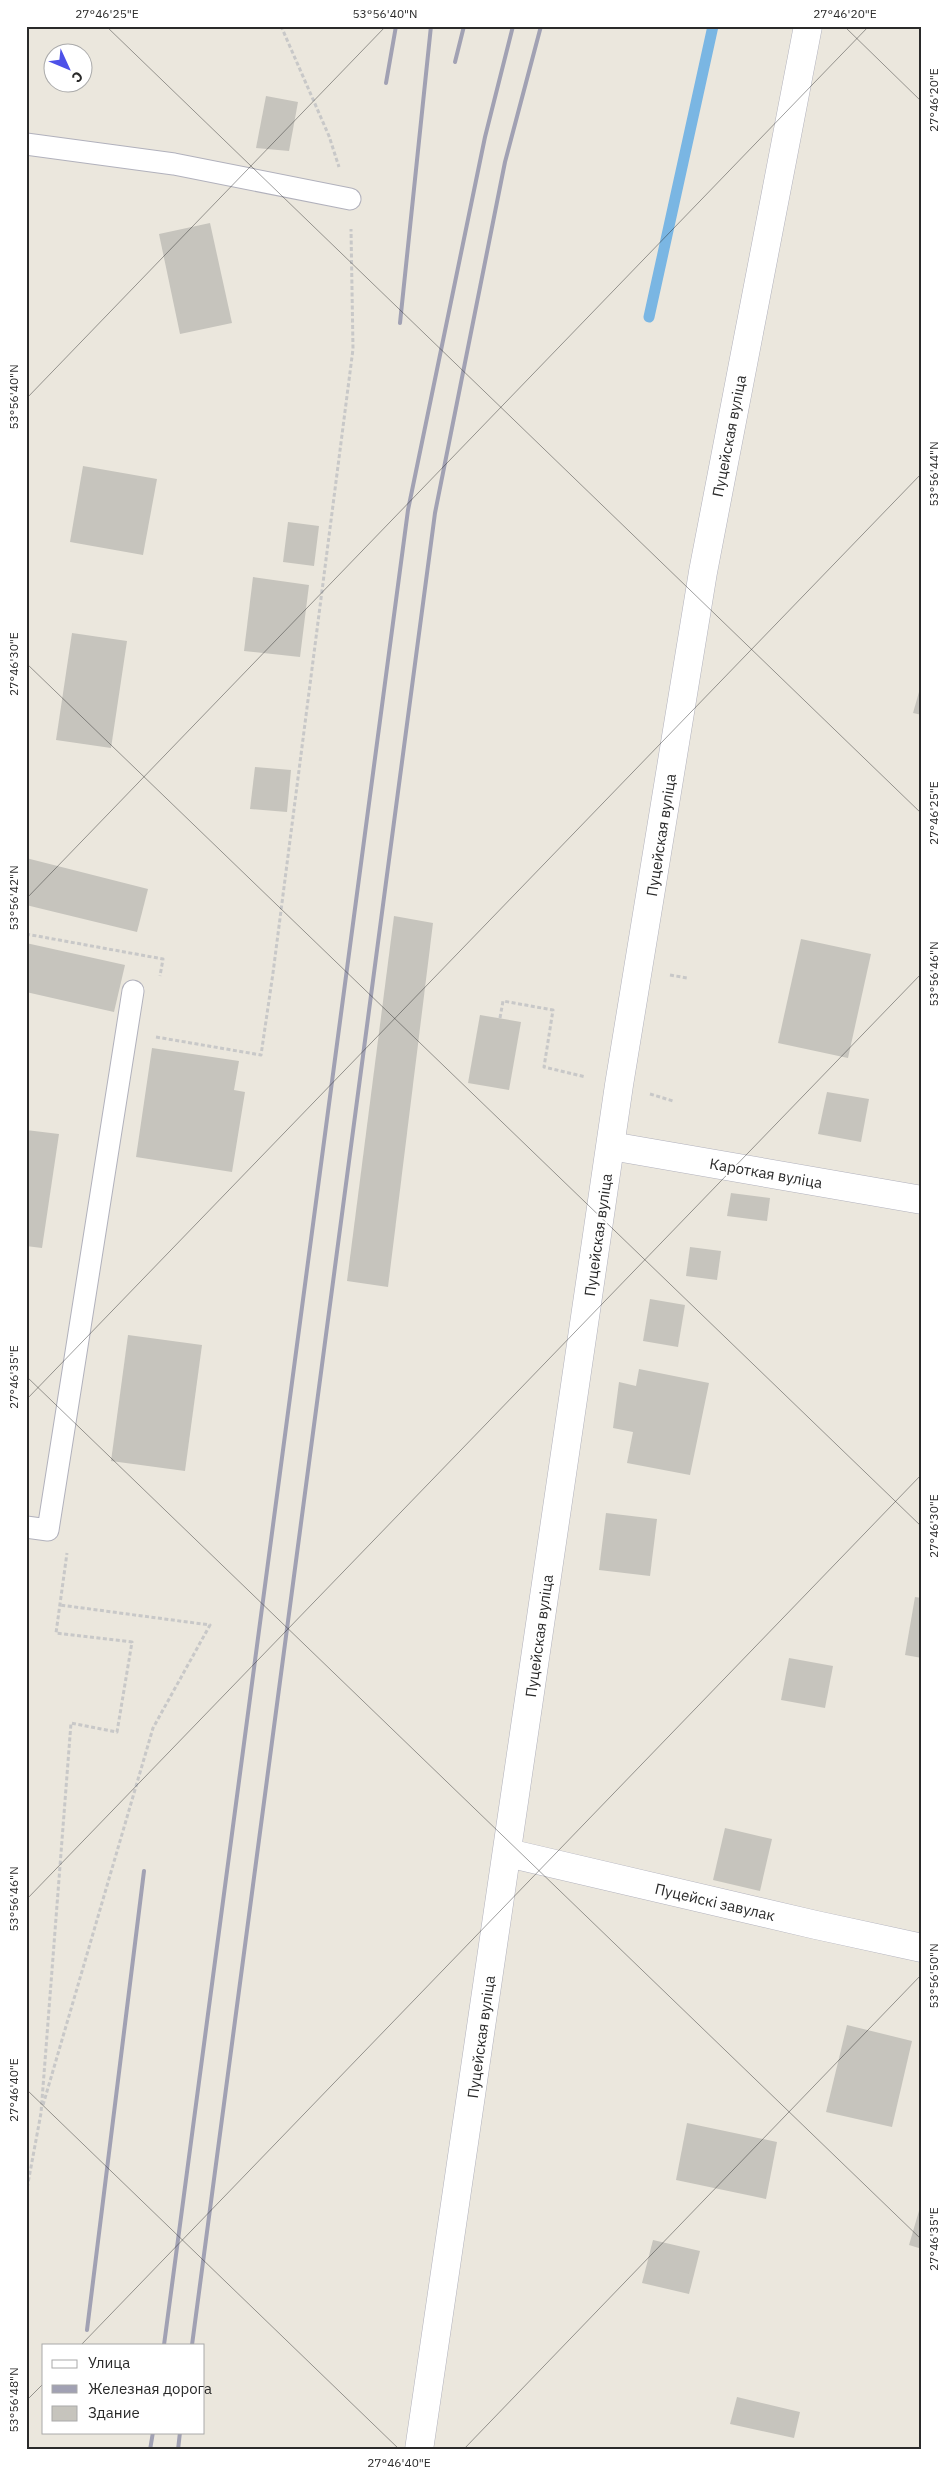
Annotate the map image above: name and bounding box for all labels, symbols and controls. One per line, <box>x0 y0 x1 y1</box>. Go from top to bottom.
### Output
text: 27°46'25"E <box>75 6 139 21</box>
text: 53°56'40"N <box>352 6 418 21</box>
text: 27°46'20"E <box>813 6 877 21</box>
north arrow <box>42 42 92 92</box>
text: С <box>68 67 87 87</box>
text: 27°46'20"E <box>926 68 941 132</box>
text: 53°56'40"N <box>6 364 21 430</box>
street label: Пуцейская вуліца <box>708 373 750 499</box>
text: 53°56'44"N <box>926 441 941 507</box>
text: 27°46'30"E <box>6 632 21 696</box>
street label: Пуцейская вуліца <box>642 772 680 898</box>
text: 27°46'25"E <box>926 781 941 845</box>
text: 53°56'42"N <box>6 865 21 931</box>
text: 53°56'46"N <box>926 941 941 1007</box>
street label: Кароткая вуліца <box>708 1154 824 1192</box>
street label: Пуцейская вуліца <box>580 1172 616 1298</box>
text: 27°46'35"E <box>6 1345 21 1409</box>
text: 27°46'30"E <box>926 1494 941 1558</box>
street label: Пуцейская вуліца <box>521 1573 557 1699</box>
text: 53°56'46"N <box>6 1866 21 1932</box>
street label: Пуцейскі завулак <box>653 1879 777 1925</box>
text: 53°56'50"N <box>926 1943 941 2009</box>
street label: Пуцейская вуліца <box>463 1974 499 2100</box>
text: 27°46'40"E <box>6 2058 21 2122</box>
text: 27°46'35"E <box>926 2207 941 2271</box>
legend <box>42 2344 205 2434</box>
text: Улица <box>88 2353 130 2372</box>
text: 53°56'48"N <box>6 2367 21 2433</box>
text: Железная дорога <box>88 2379 212 2398</box>
text: Здание <box>88 2403 140 2422</box>
text: 27°46'40"E <box>367 2455 431 2470</box>

